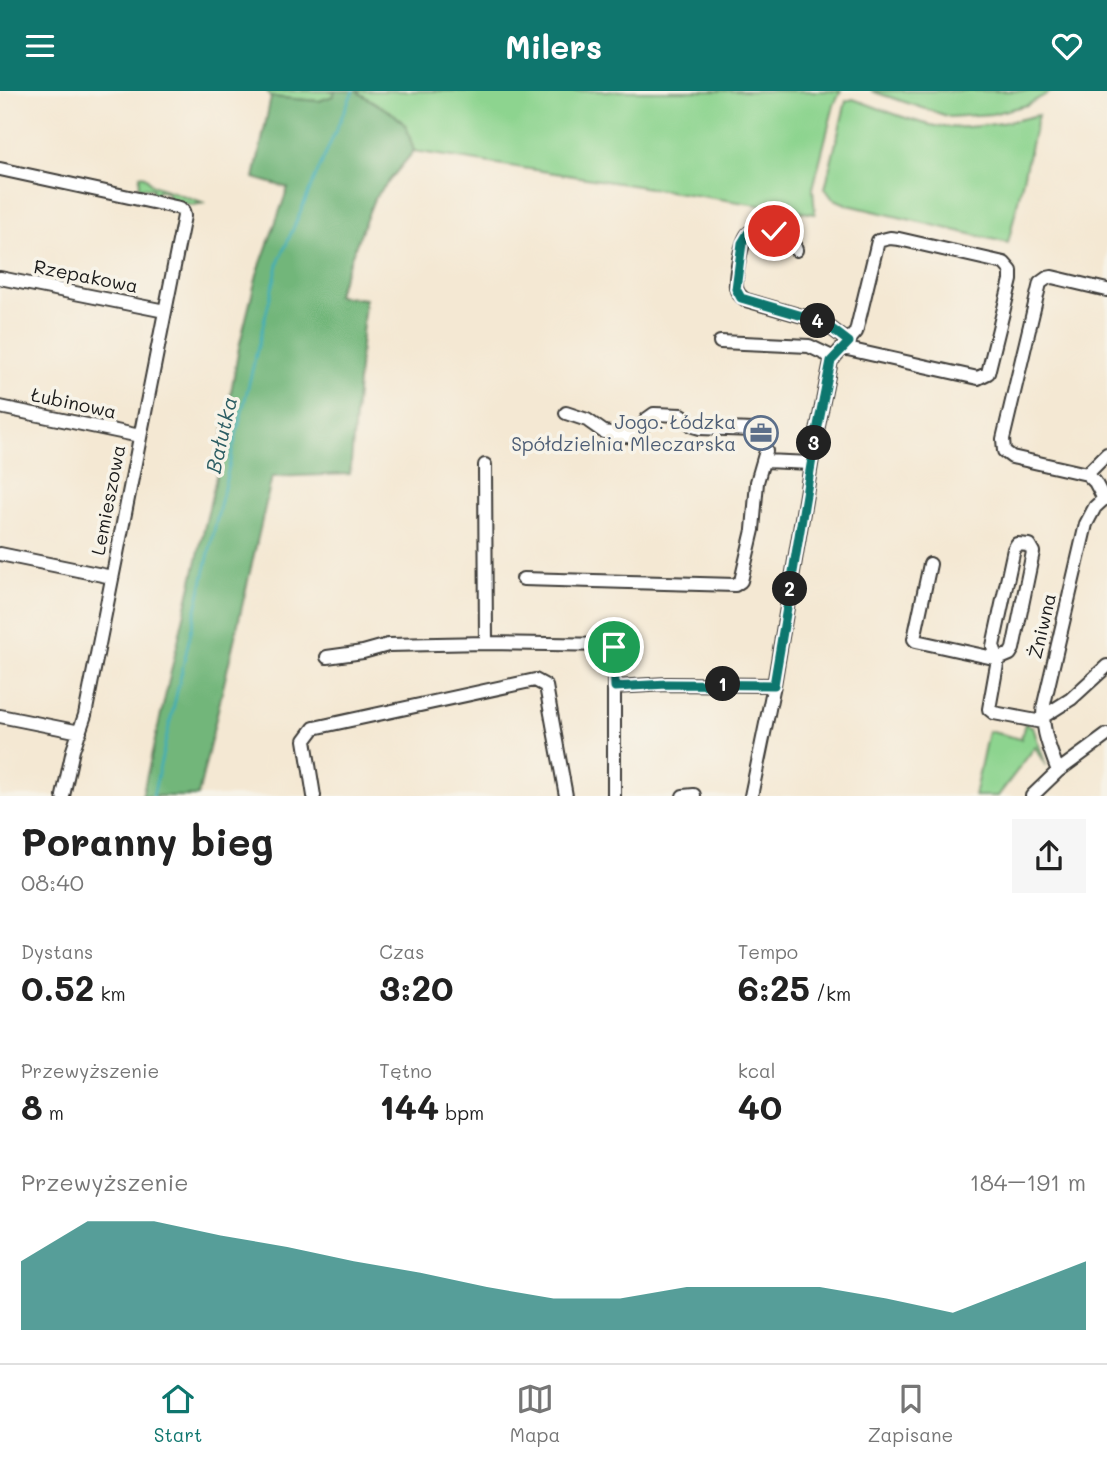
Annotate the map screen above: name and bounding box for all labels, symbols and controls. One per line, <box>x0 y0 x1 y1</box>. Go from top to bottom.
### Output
text: Milers <box>505 25 602 67</box>
icon: menu <box>21 27 59 65</box>
icon: heart <box>1048 27 1086 65</box>
pin <box>744 201 804 261</box>
icon: check <box>755 212 793 250</box>
street label: Rzepakowa <box>32 253 141 298</box>
pin: 4 <box>800 303 836 338</box>
text: 4 <box>811 308 824 333</box>
street label: Łubinowa <box>29 381 119 424</box>
water label: Bałutka <box>199 394 242 476</box>
place label: Jogo. Łódzka Spółdzielnia Mleczarska <box>511 409 736 456</box>
office icon: Jogo. Łódzka Spółdzielnia Mleczarska <box>742 414 780 452</box>
pin: 3 <box>796 425 832 461</box>
text: 3 <box>808 430 819 455</box>
street label: Lemieszowa <box>85 442 130 557</box>
pin: 2 <box>772 571 808 607</box>
text: 2 <box>784 576 795 601</box>
street label: Żniwna <box>1022 591 1061 661</box>
pin <box>584 617 644 677</box>
icon: arrive <box>595 628 633 666</box>
pin: 1 <box>706 667 740 701</box>
text: 1 <box>718 671 727 696</box>
text: Poranny bieg <box>21 816 273 866</box>
button: share <box>1012 819 1086 893</box>
text: 08:40 <box>21 867 84 897</box>
text: Dystans <box>21 939 93 964</box>
text: Czas <box>379 939 425 964</box>
text: Tempo <box>738 939 798 964</box>
text: 0.52 <box>21 964 94 1010</box>
text: 3:20 <box>379 964 454 1010</box>
text: 6:25 <box>738 964 810 1010</box>
text: km <box>94 981 126 1006</box>
text: /km <box>810 981 851 1006</box>
text: Przewyższenie <box>21 1058 159 1083</box>
text: Tętno <box>379 1058 432 1083</box>
text: kcal <box>738 1058 776 1083</box>
text: 8 <box>21 1083 43 1129</box>
text: 144 <box>379 1083 439 1129</box>
text: 40 <box>738 1083 782 1129</box>
text: m <box>43 1100 64 1125</box>
text: bpm <box>439 1100 484 1125</box>
text: Przewyższenie <box>21 1167 189 1197</box>
text: 184–191 m <box>970 1167 1086 1197</box>
tab: Start <box>154 1380 202 1447</box>
tab: Mapa <box>510 1380 560 1447</box>
tab: Zapisane <box>868 1380 953 1447</box>

